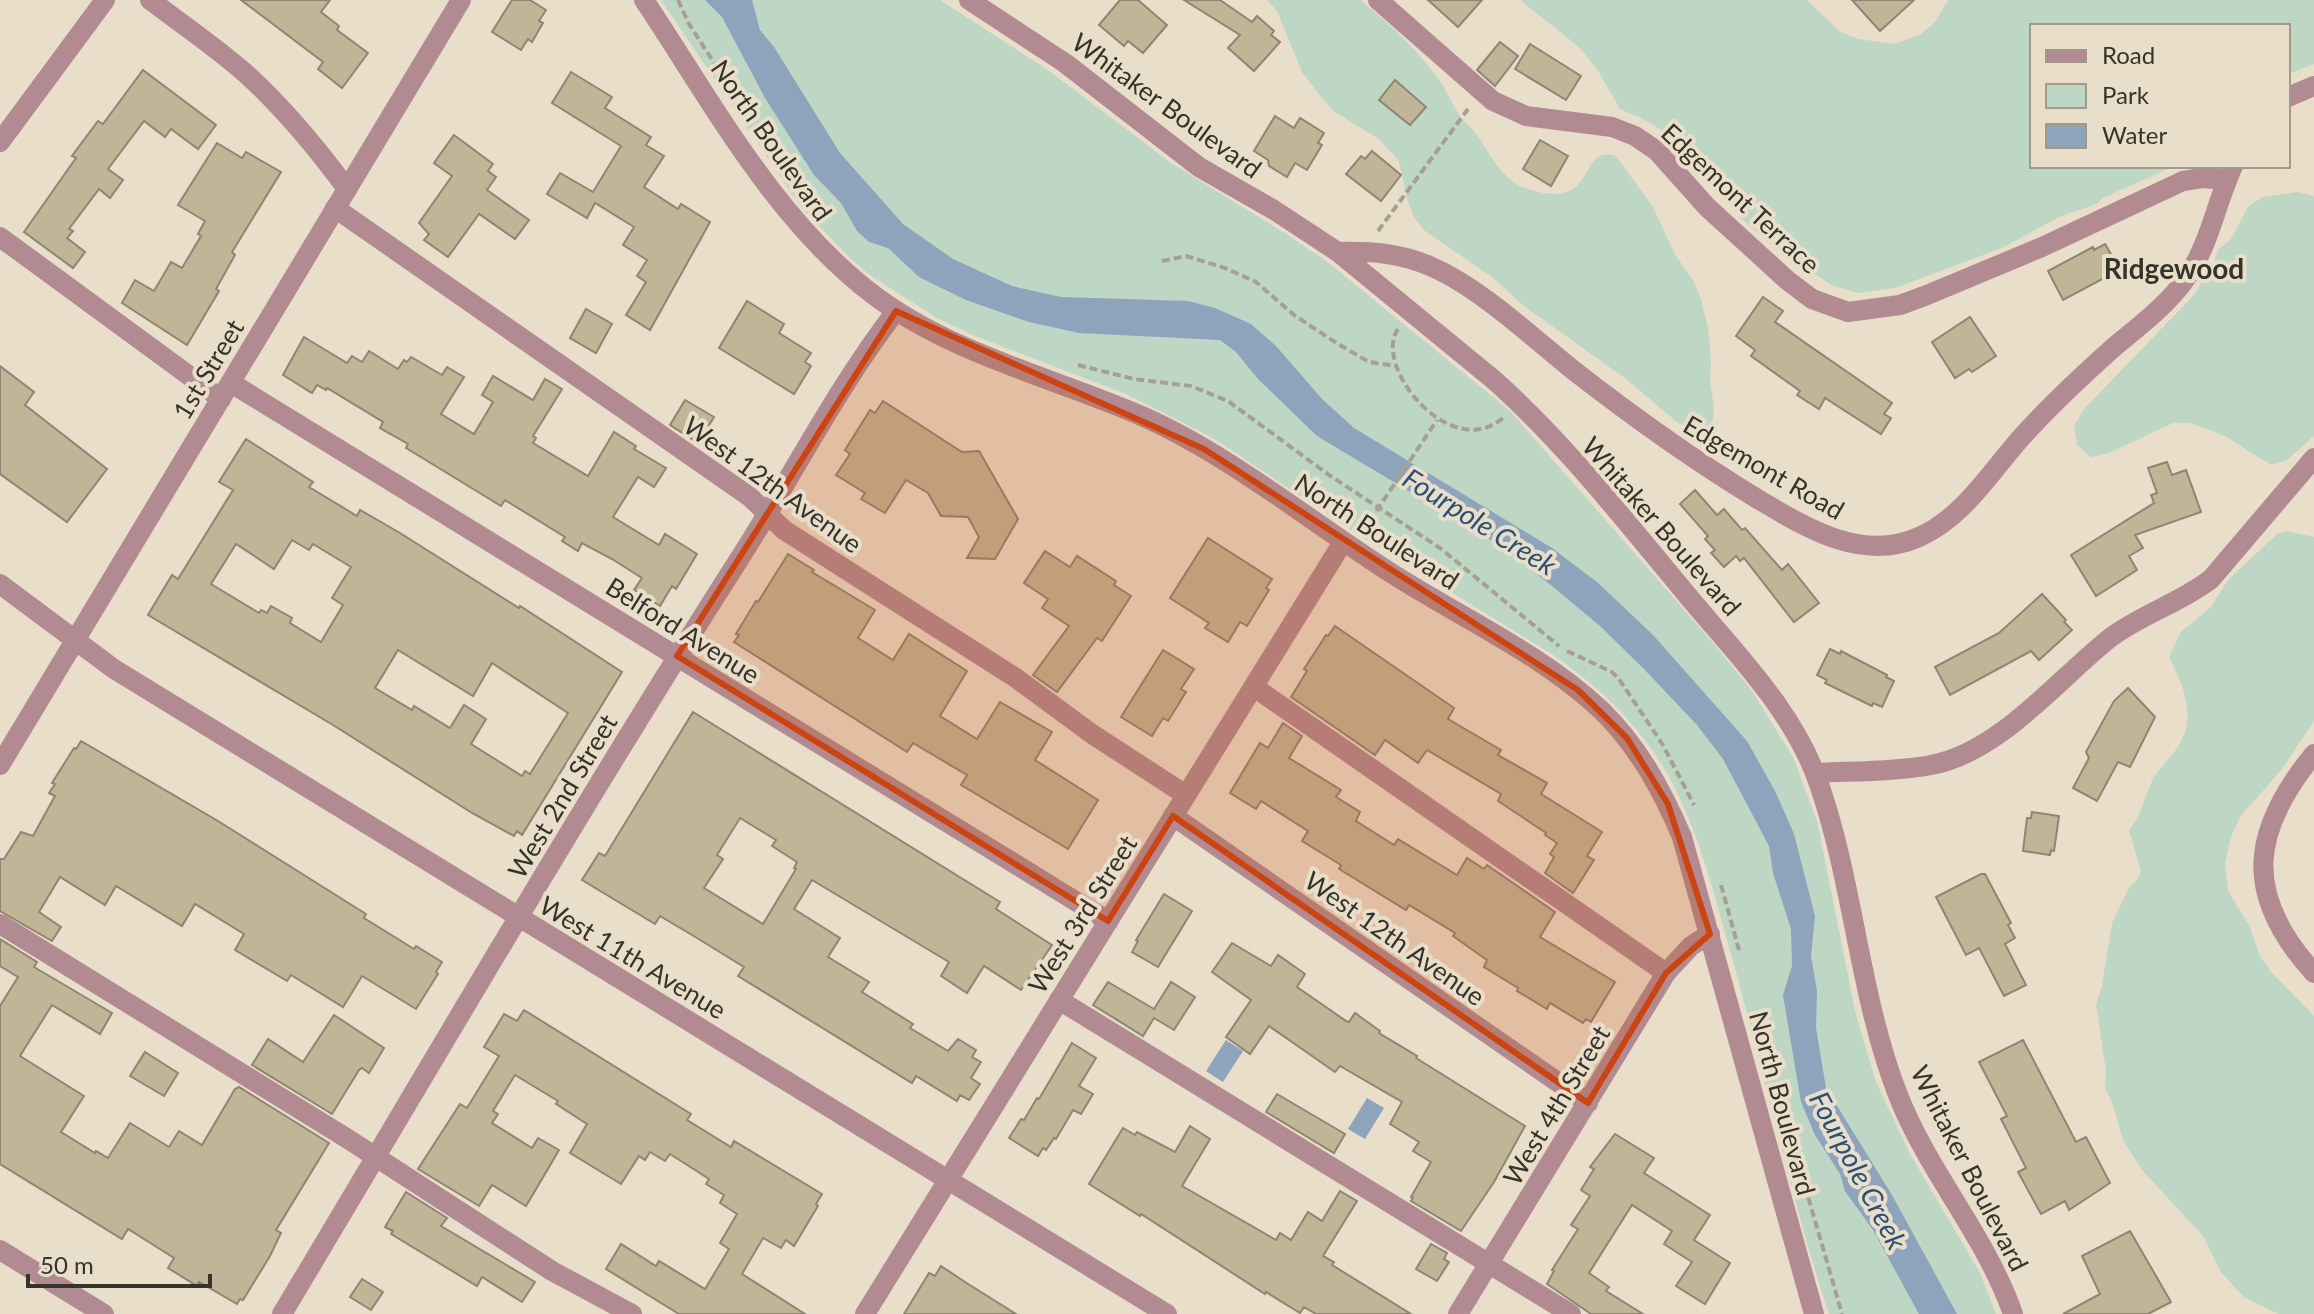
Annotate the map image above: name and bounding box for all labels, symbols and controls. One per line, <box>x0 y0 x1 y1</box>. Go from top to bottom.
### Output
legend <box>2030 24 2290 168</box>
street label: Whitaker Boulevard <box>1066 25 1268 185</box>
text: Road <box>2102 40 2155 69</box>
street label: North Boulevard <box>705 53 839 227</box>
text: Park <box>2102 80 2150 109</box>
street label: Edgemont Terrace <box>1655 116 1827 280</box>
text: Water <box>2102 120 2167 149</box>
district label: Ridgewood <box>2104 251 2244 285</box>
street label: 1st Street <box>166 313 251 425</box>
street label: Edgemont Road <box>1678 408 1850 526</box>
street label: West 12th Avenue <box>678 409 868 559</box>
street label: Whitaker Boulevard <box>1576 430 1748 622</box>
water label: Fourpole Creek <box>1397 460 1564 582</box>
street label: North Boulevard <box>1289 466 1465 596</box>
street label: Belford Avenue <box>600 570 766 690</box>
street label: West 2nd Street <box>500 708 624 884</box>
street label: West 3rd Street <box>1021 829 1144 999</box>
street label: West 12th Avenue <box>1299 864 1491 1012</box>
street label: West 11th Avenue <box>534 889 732 1025</box>
street label: North Boulevard <box>1743 1008 1823 1198</box>
street label: West 4th Street <box>1496 1019 1617 1191</box>
street label: Whitaker Boulevard <box>1904 1060 2036 1276</box>
water label: Fourpole Creek <box>1803 1085 1915 1256</box>
scale bar <box>28 1238 210 1288</box>
text: 50 m <box>40 1250 94 1279</box>

